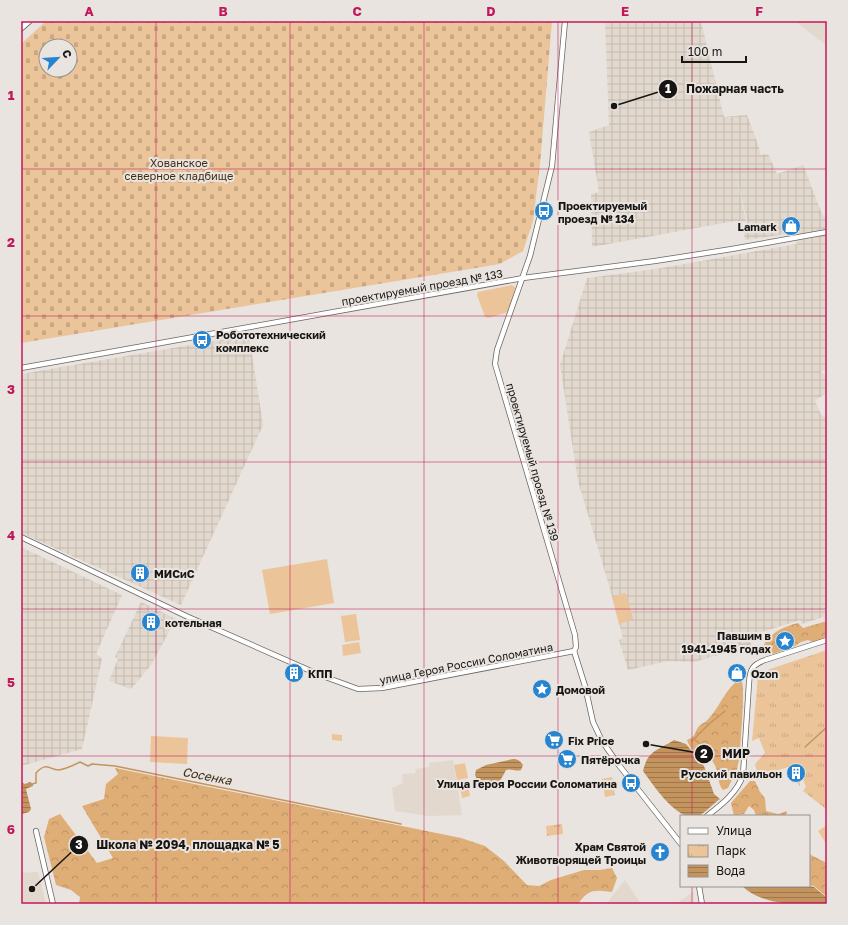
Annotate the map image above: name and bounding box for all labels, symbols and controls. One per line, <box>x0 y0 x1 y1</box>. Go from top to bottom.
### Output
text: A <box>84 3 94 19</box>
text: B <box>218 3 228 19</box>
text: C <box>352 3 362 19</box>
text: D <box>486 3 496 19</box>
text: E <box>621 3 629 19</box>
text: F <box>755 3 763 19</box>
north arrow <box>38 38 78 78</box>
scale bar <box>682 38 746 64</box>
text: 100 m <box>688 44 722 59</box>
text: С <box>60 47 75 60</box>
callout: Пожарная часть <box>658 77 792 101</box>
text: 1 <box>665 81 671 96</box>
text: Пожарная часть <box>686 81 784 96</box>
text: 1 <box>8 87 15 103</box>
park label: Хованское северное кладбище <box>125 156 233 182</box>
place label: Проектируемый проезд № 134 <box>558 199 648 225</box>
bus stop icon: Проектируемый проезд № 134 <box>533 200 555 222</box>
shop icon: Lamark <box>780 215 802 237</box>
place label: Lamark <box>738 220 778 233</box>
text: 2 <box>7 234 15 250</box>
street label: проектируемый проезд № 133 <box>340 266 504 308</box>
place label: Робототехнический комплекс <box>216 328 326 354</box>
bus stop icon: Робототехнический комплекс <box>191 329 213 351</box>
text: 3 <box>7 381 15 397</box>
street label: проектируемый проезд № 139 <box>504 381 562 543</box>
text: 4 <box>7 527 15 543</box>
building icon: МИСиС <box>129 562 151 584</box>
place label: МИСиС <box>154 567 195 580</box>
building icon: котельная <box>140 611 162 633</box>
place label: котельная <box>165 616 222 629</box>
place label: Павшим в 1941-1945 годах <box>681 629 772 655</box>
place icon: Павшим в 1941-1945 годах <box>774 630 796 652</box>
street label: улица Героя России Соломатина <box>378 640 554 686</box>
building icon: КПП <box>283 662 305 684</box>
shop icon: Ozon <box>726 662 748 684</box>
place label: КПП <box>308 667 333 680</box>
place label: Ozon <box>751 667 779 680</box>
text: 5 <box>7 674 15 690</box>
place icon: Домовой <box>531 678 553 700</box>
place label: Домовой <box>556 683 605 696</box>
supermarket icon: Fix Price <box>543 729 565 751</box>
place label: Fix Price <box>568 734 615 747</box>
callout: МИР <box>694 742 758 766</box>
text: 2 <box>700 746 708 761</box>
text: МИР <box>722 746 750 761</box>
supermarket icon: Пятёрочка <box>556 748 578 770</box>
place label: Пятёрочка <box>581 753 640 766</box>
building icon: Русский павильон <box>785 762 807 784</box>
water label: Сосенка <box>181 764 234 788</box>
place label: Русский павильон <box>681 767 782 780</box>
bus stop icon: Улица Героя России Соломатина <box>620 772 642 794</box>
place label: Улица Героя России Соломатина <box>437 777 617 790</box>
legend <box>680 815 810 887</box>
text: 6 <box>7 821 15 837</box>
text: Улица <box>716 823 752 838</box>
callout: Школа № 2094, площадка № 5 <box>69 833 288 857</box>
text: 3 <box>75 837 83 852</box>
text: Школа № 2094, площадка № 5 <box>96 837 280 852</box>
place label: Храм Святой Животворящей Троицы <box>516 840 646 866</box>
church icon: Храм Святой Животворящей Троицы <box>649 841 671 863</box>
text: Парк <box>716 843 746 858</box>
text: Вода <box>716 863 745 878</box>

